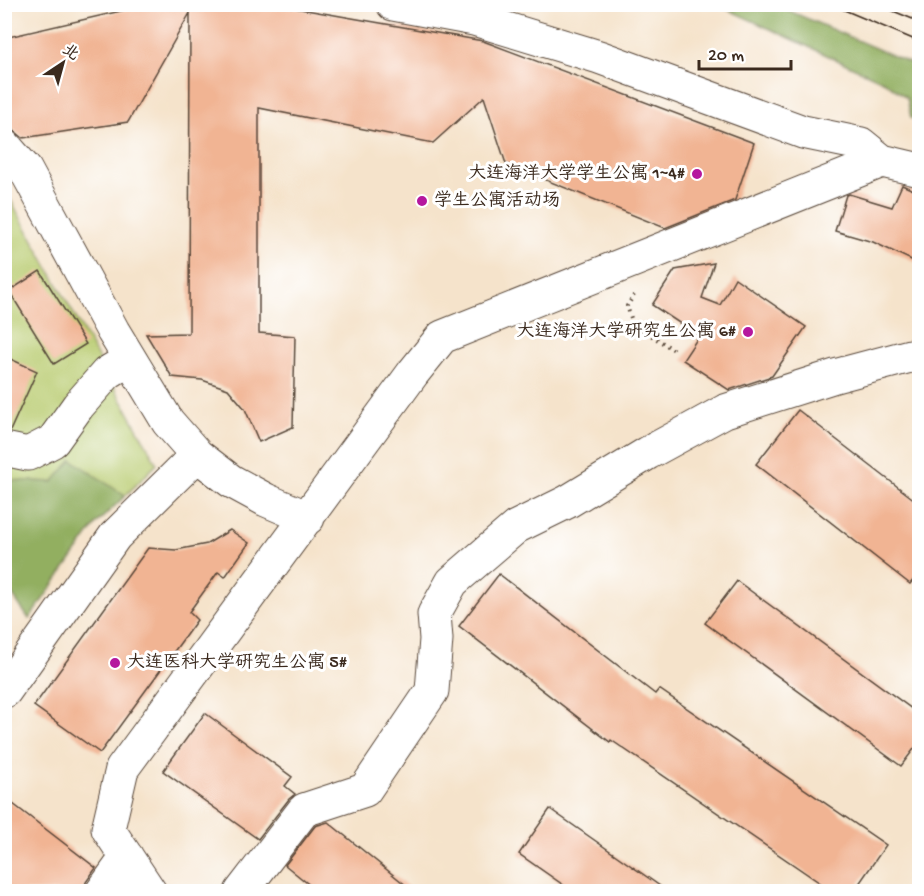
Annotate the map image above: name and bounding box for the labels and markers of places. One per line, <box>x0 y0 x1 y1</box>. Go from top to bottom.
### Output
place label: 大连海洋大学学生公寓 1~4# <box>468 163 685 185</box>
marker: 大连海洋大学学生公寓 1~4# <box>690 167 704 181</box>
place label: 学生公寓活动场 <box>434 190 560 212</box>
marker: 学生公寓活动场 <box>415 194 429 208</box>
place label: 大连海洋大学研究生公寓 6# <box>516 321 736 343</box>
marker: 大连海洋大学研究生公寓 6# <box>741 325 755 339</box>
place label: 大连医科大学研究生公寓 5# <box>127 652 347 674</box>
marker: 大连医科大学研究生公寓 5# <box>108 656 122 670</box>

